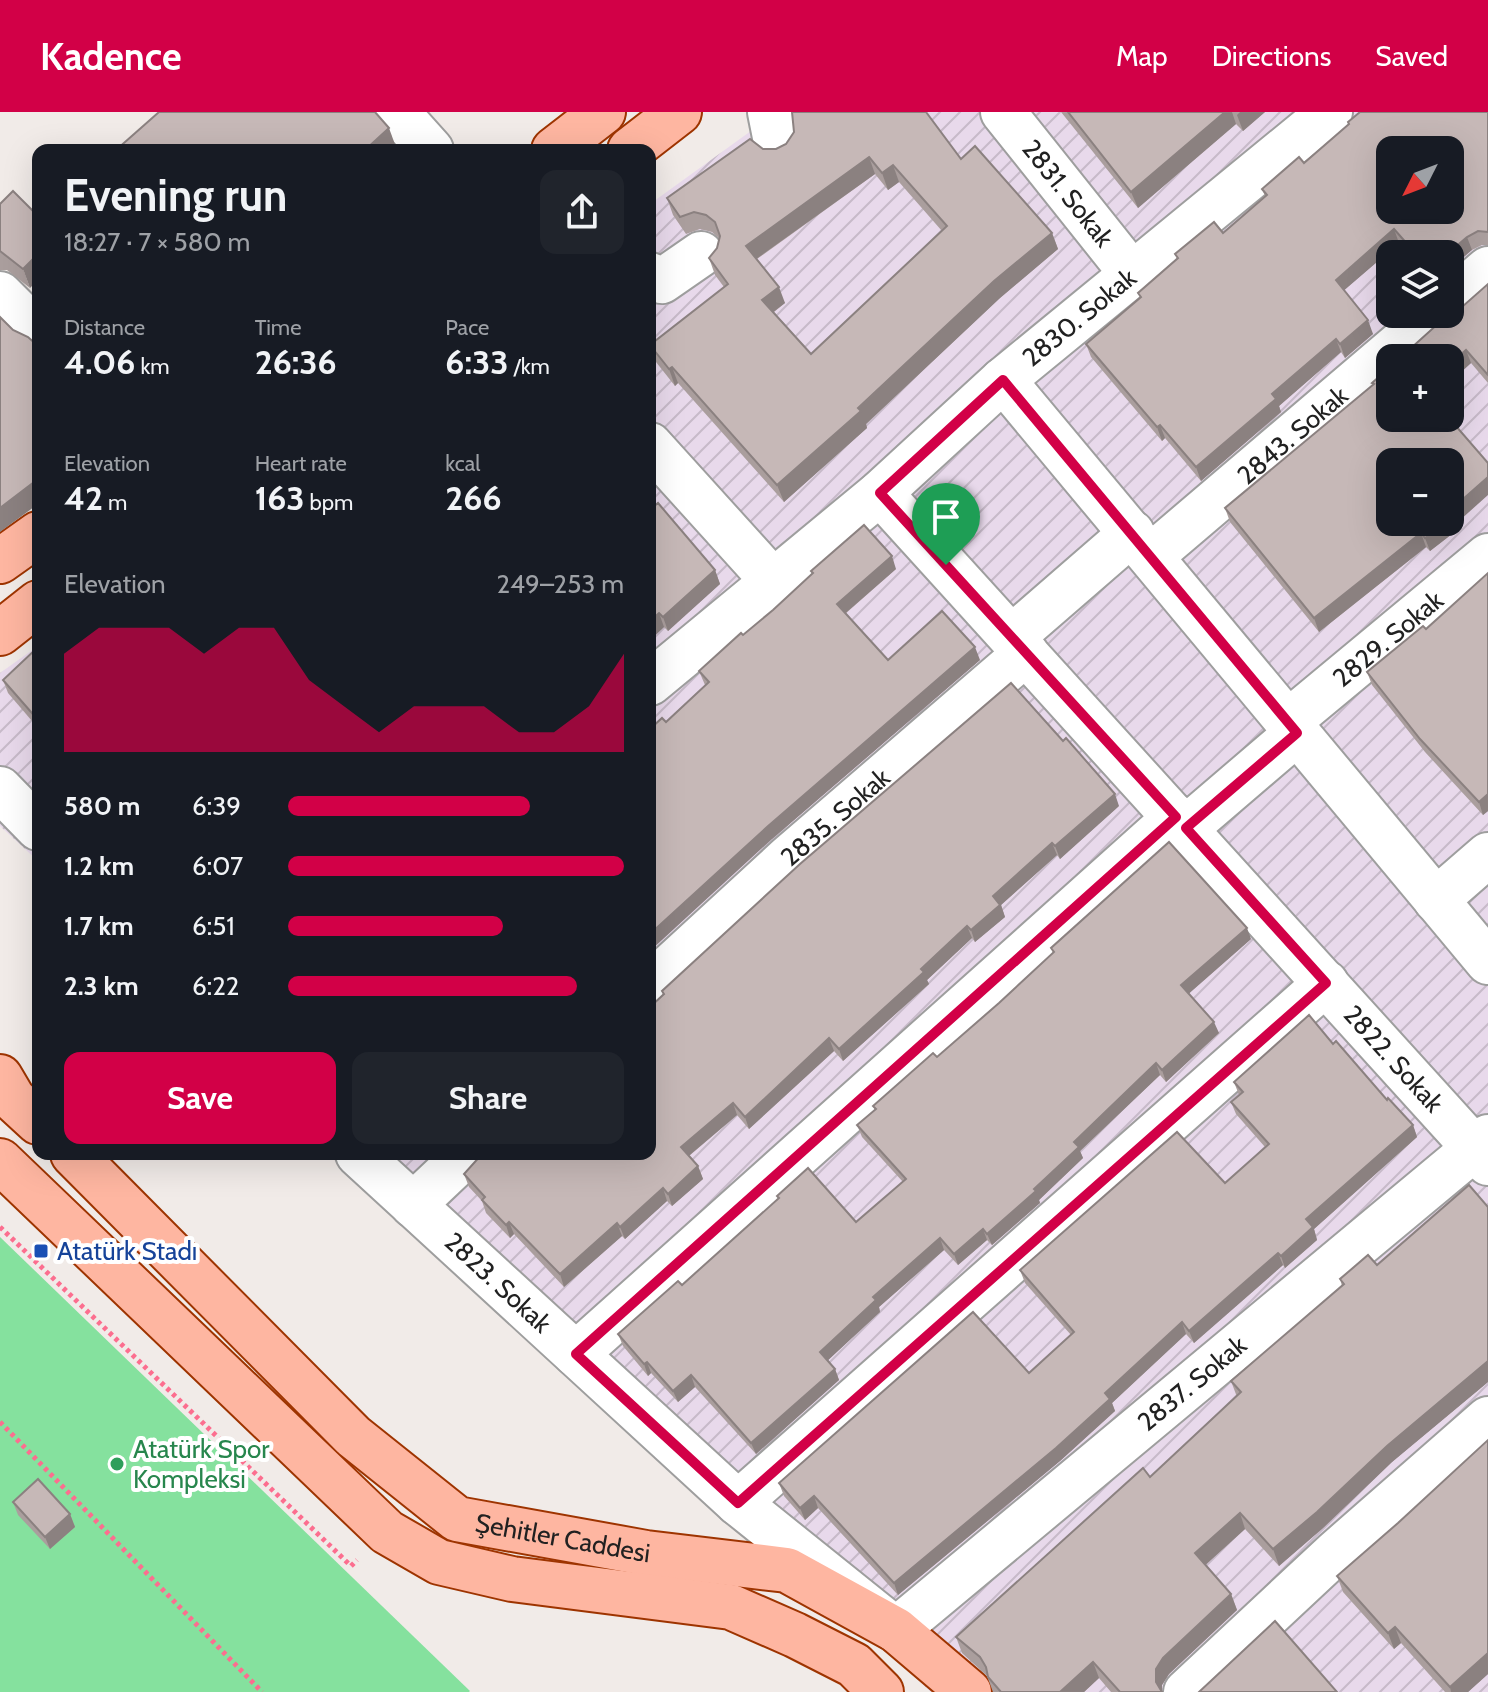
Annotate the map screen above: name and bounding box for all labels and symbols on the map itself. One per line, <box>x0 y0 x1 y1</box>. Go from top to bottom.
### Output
street label: 2831. Sokak <box>1015 133 1121 254</box>
north arrow <box>1376 136 1464 224</box>
street label: 2830. Sokak <box>1016 261 1143 373</box>
street label: 2843. Sokak <box>1231 379 1355 491</box>
pin <box>912 483 980 565</box>
street label: 2829. Sokak <box>1326 584 1450 694</box>
street label: 2835. Sokak <box>774 761 897 873</box>
street label: 2822. Sokak <box>1337 999 1450 1119</box>
street label: 2823. Sokak <box>438 1226 558 1340</box>
place label: Atatürk Stadı <box>57 1235 197 1267</box>
marker: Atatürk Stadı <box>32 1242 50 1260</box>
street label: 2837. Sokak <box>1131 1329 1253 1438</box>
place label: Atatürk Spor Kompleksi <box>133 1433 270 1495</box>
marker: Atatürk Spor Kompleksi <box>108 1455 126 1473</box>
street label: Şehitler Caddesi <box>473 1507 652 1569</box>

